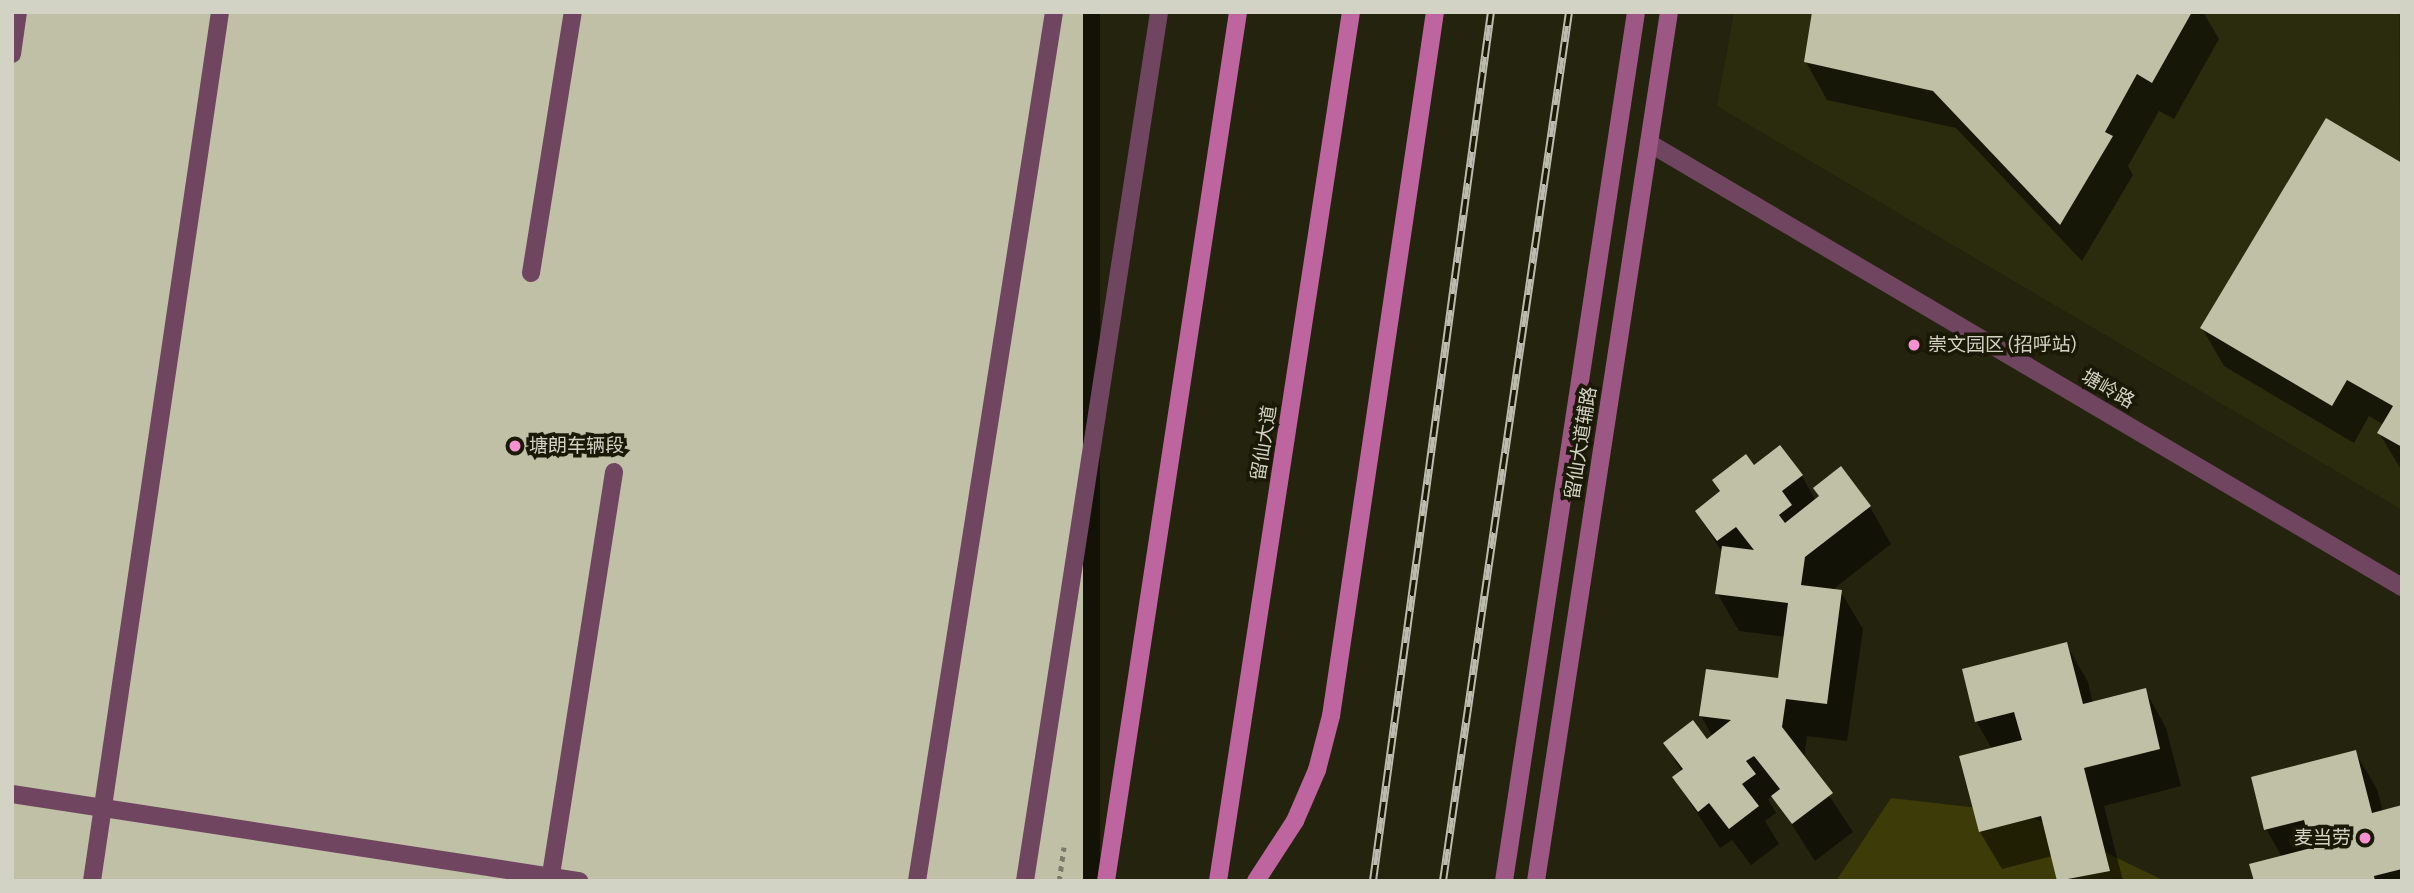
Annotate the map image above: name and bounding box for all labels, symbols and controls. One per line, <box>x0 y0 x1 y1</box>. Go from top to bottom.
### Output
place label: 崇文园区 (招呼站) <box>1928 334 2077 356</box>
marker: 崇文园区 (招呼站) <box>1906 337 1922 353</box>
street label: 塘岭路 <box>2078 365 2138 413</box>
street label: 留仙大道辅路 <box>1561 385 1601 501</box>
street label: 留仙大道 <box>1247 404 1281 482</box>
place label: 塘朗车辆段 <box>529 435 624 457</box>
marker: 塘朗车辆段 <box>507 438 523 454</box>
place label: 麦当劳 <box>2294 827 2351 849</box>
marker: 麦当劳 <box>2357 830 2373 846</box>

